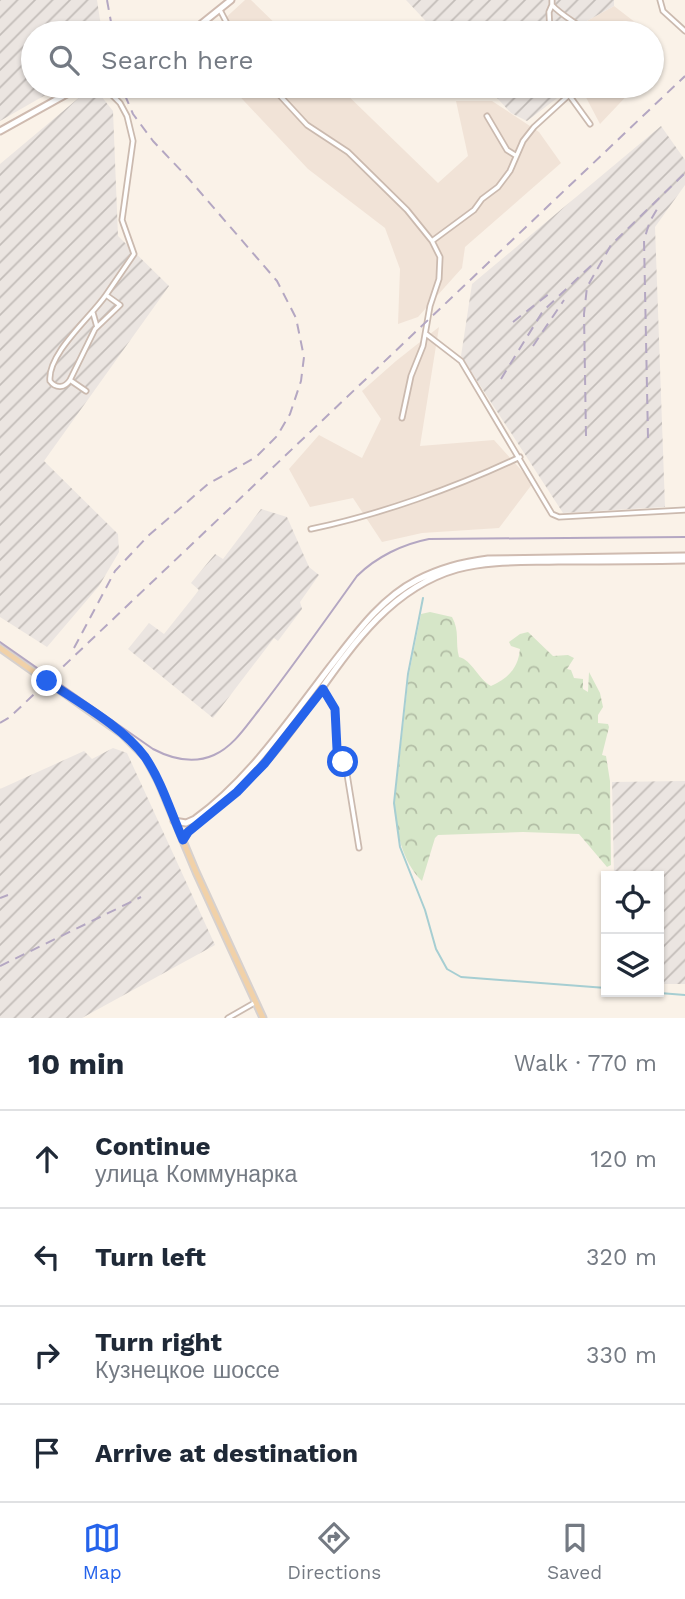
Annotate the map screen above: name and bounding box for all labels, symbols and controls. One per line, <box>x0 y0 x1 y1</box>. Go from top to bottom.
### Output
search box <box>21 21 664 98</box>
icon: search <box>45 41 83 79</box>
text: Search here <box>101 45 253 75</box>
route end <box>31 665 62 696</box>
route start <box>327 746 358 777</box>
map controls <box>601 871 664 997</box>
button: locate <box>601 871 664 934</box>
button: layers <box>601 934 664 997</box>
text: 10 min <box>28 1046 124 1081</box>
text: Walk · 770 m <box>514 1050 657 1077</box>
text: Continue <box>95 1131 211 1161</box>
icon: ahead <box>28 1140 66 1178</box>
text: 120 m <box>591 1146 657 1173</box>
text: улица Коммунарка <box>95 1161 297 1188</box>
icon: left <box>28 1238 66 1276</box>
text: Turn left <box>95 1242 206 1272</box>
text: 320 m <box>586 1244 657 1271</box>
text: Turn right <box>95 1327 222 1357</box>
icon: right <box>28 1336 66 1374</box>
text: 330 m <box>586 1342 657 1369</box>
text: Кузнецкое шоссе <box>95 1357 280 1384</box>
icon: arrive <box>28 1434 66 1472</box>
text: Arrive at destination <box>95 1438 358 1468</box>
tab: Map <box>83 1519 122 1584</box>
tab: Directions <box>287 1519 381 1584</box>
tab: Saved <box>547 1519 602 1584</box>

